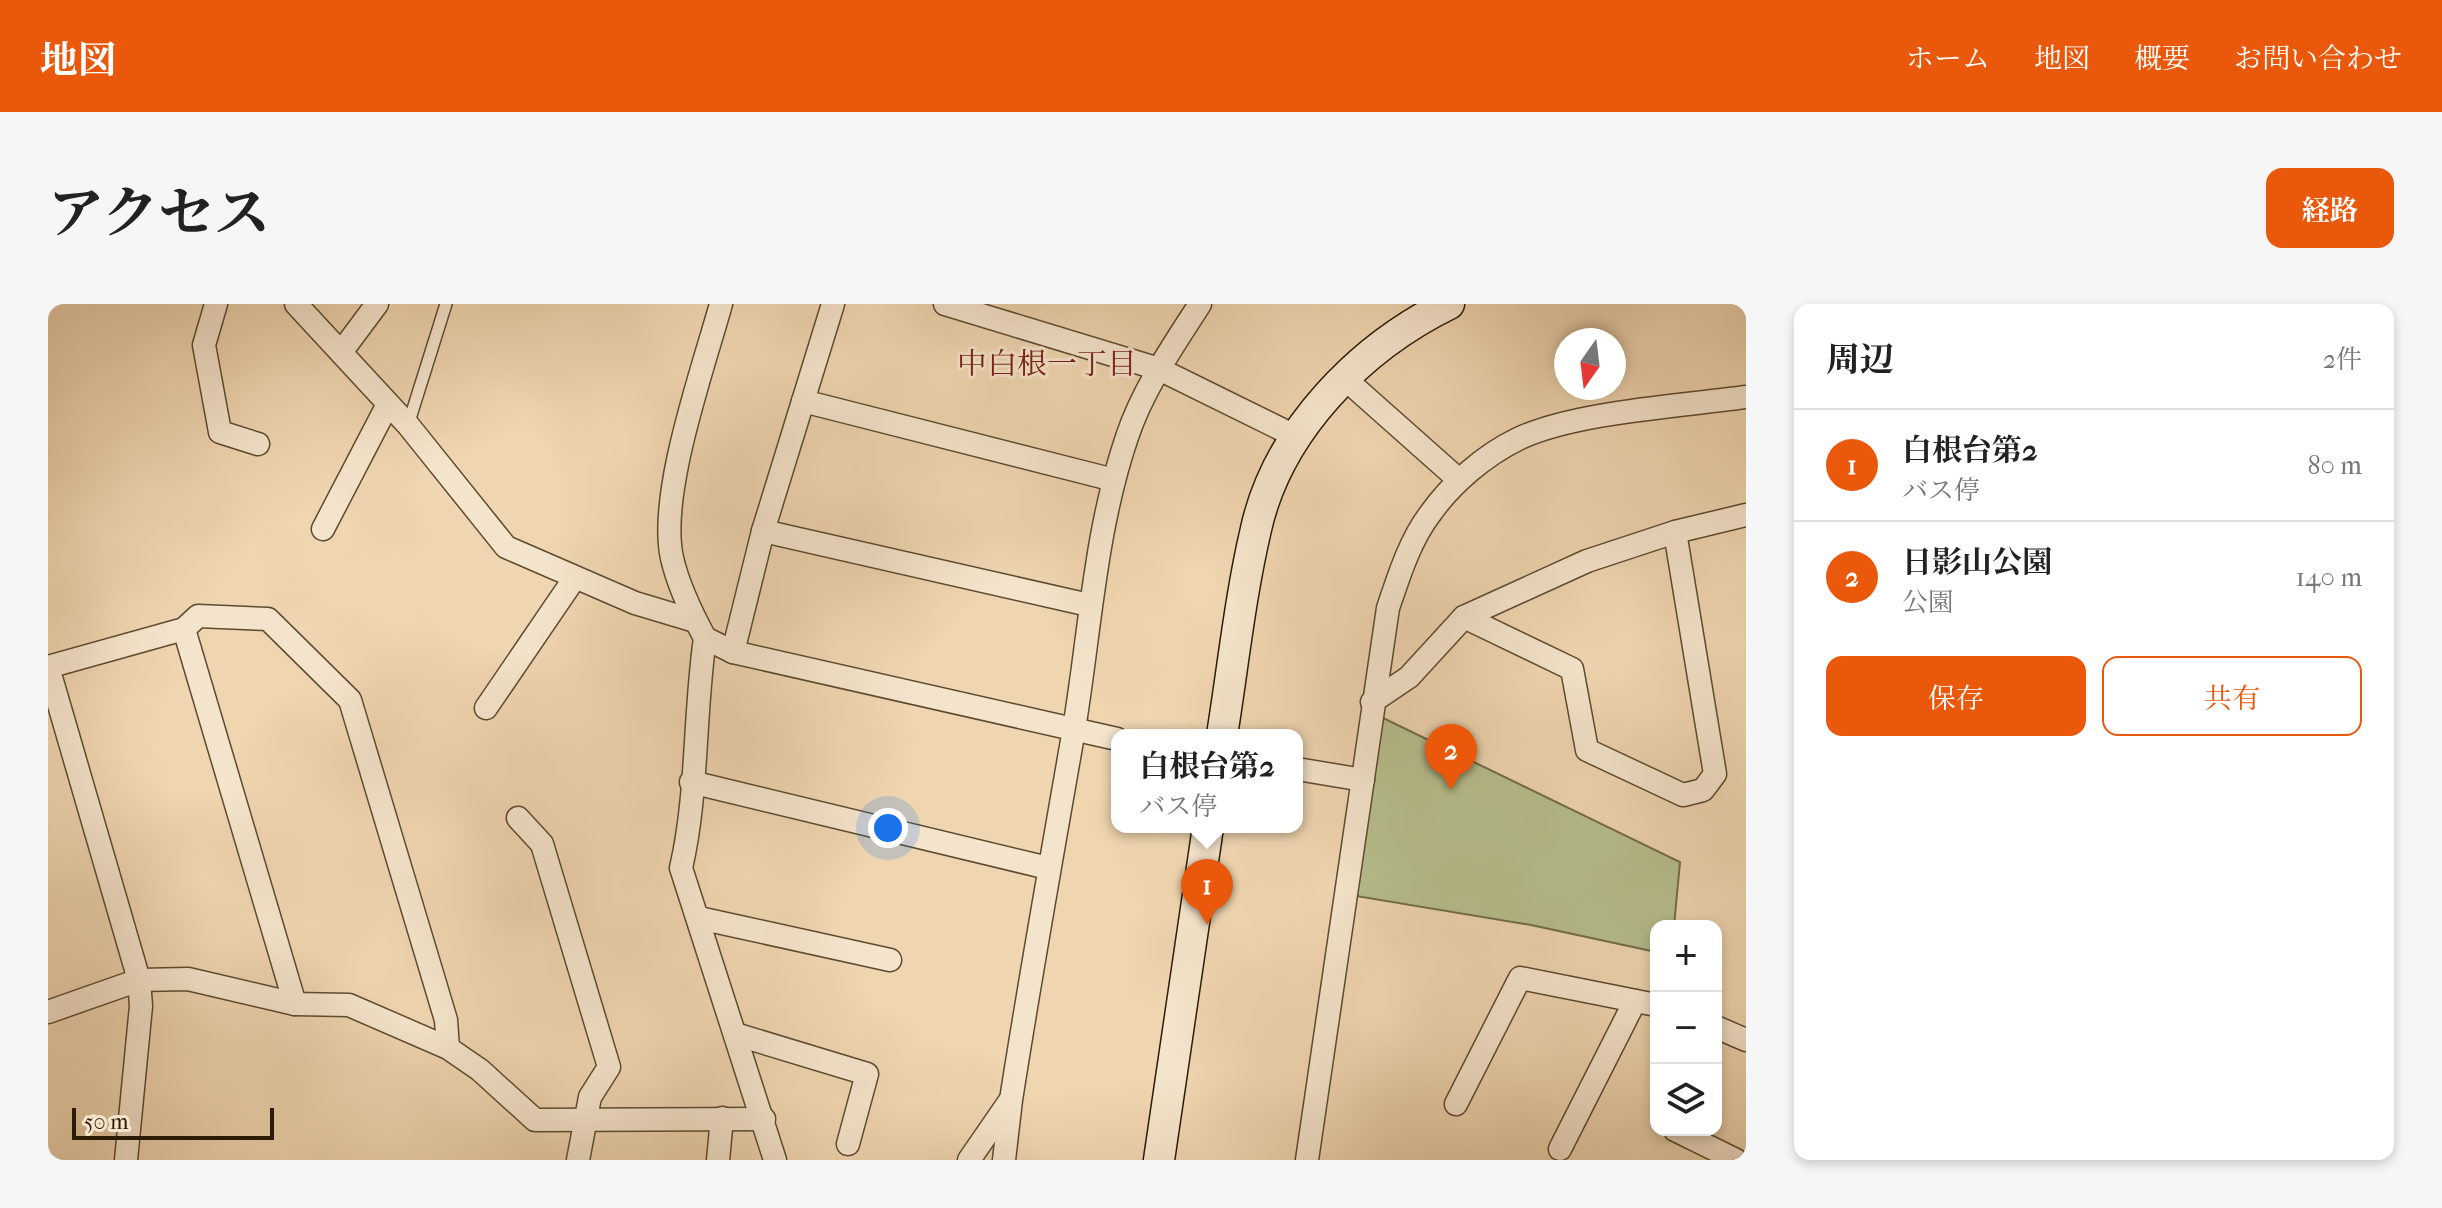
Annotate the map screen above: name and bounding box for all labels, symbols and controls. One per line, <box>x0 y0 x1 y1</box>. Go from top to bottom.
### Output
text: 地図 <box>40 38 116 83</box>
text: ホーム <box>1906 42 1990 75</box>
text: 地図 <box>2034 42 2090 75</box>
text: 概要 <box>2134 42 2190 75</box>
text: お問い合わせ <box>2234 42 2402 75</box>
button: 経路 <box>2266 168 2394 248</box>
text: アクセス <box>48 181 270 246</box>
north arrow <box>1554 328 1626 400</box>
text: 周辺 <box>1826 340 1894 380</box>
text: 2件 <box>2323 344 2362 375</box>
district label: 中白根一丁目 <box>957 347 1137 382</box>
text: 白根台第2 <box>1902 433 2037 468</box>
text: 1 <box>1847 450 1857 481</box>
text: 80 m <box>2307 450 2362 481</box>
text: バス停 <box>1902 475 1980 506</box>
text: 日影山公園 <box>1902 545 2052 580</box>
text: 2 <box>1845 562 1859 593</box>
text: 140 m <box>2296 562 2362 593</box>
text: 公園 <box>1902 587 1954 618</box>
button: 保存 <box>1826 656 2086 736</box>
button: 共有 <box>2102 656 2362 736</box>
pin: 2 <box>1425 724 1477 790</box>
popup <box>1111 729 1303 833</box>
text: 白根台第2 <box>1139 749 1275 784</box>
text: バス停 <box>1139 791 1217 822</box>
your location <box>868 808 908 848</box>
pin: 1 <box>1181 859 1233 925</box>
map controls <box>1650 920 1722 1136</box>
button: + <box>1650 920 1722 992</box>
button: − <box>1650 992 1722 1064</box>
button: layers <box>1650 1064 1722 1136</box>
scale bar <box>72 1104 274 1140</box>
text: 50 m <box>84 1109 129 1135</box>

